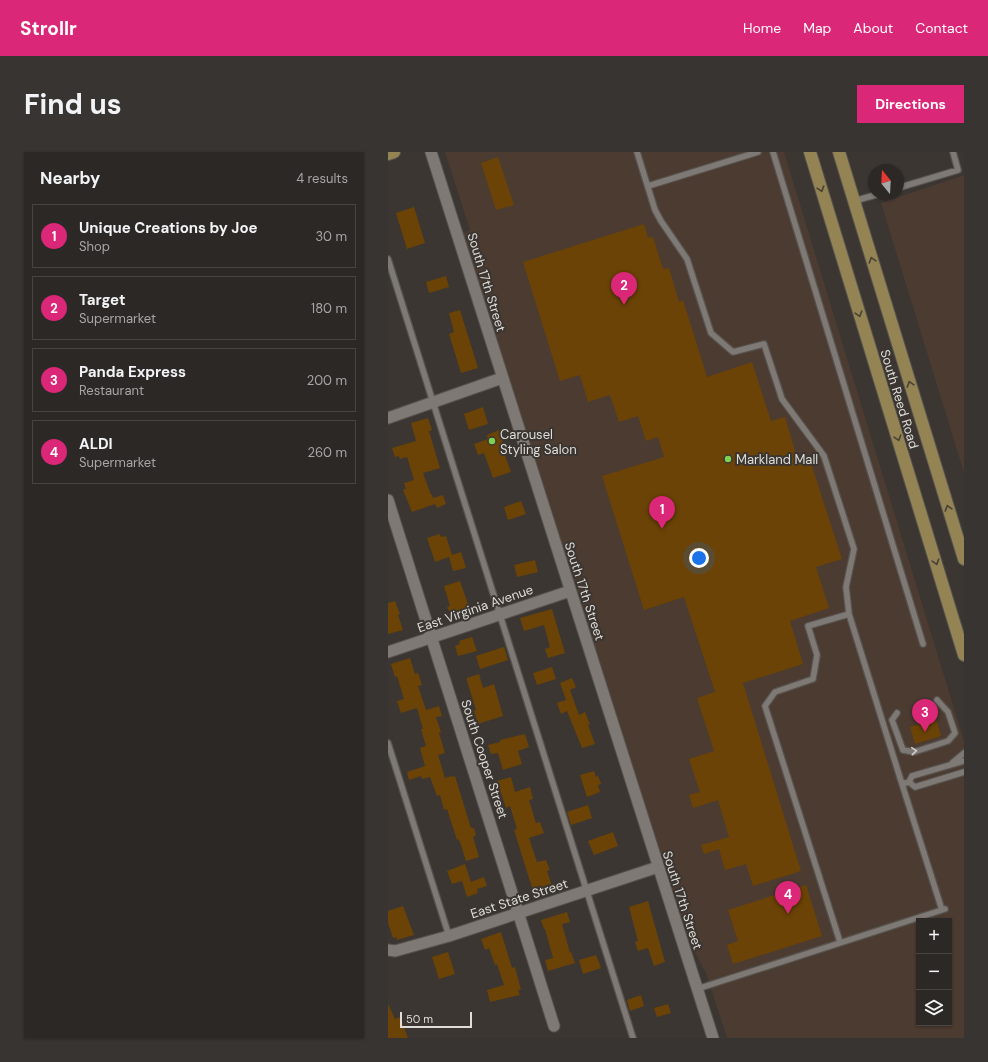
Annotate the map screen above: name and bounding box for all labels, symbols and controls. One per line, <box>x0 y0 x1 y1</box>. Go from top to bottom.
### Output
text: Strollr <box>20 16 77 41</box>
text: Home <box>743 19 781 37</box>
text: Map <box>803 19 831 37</box>
text: About <box>853 19 893 37</box>
text: Contact <box>915 19 968 37</box>
button: Directions <box>857 85 964 123</box>
text: Find us <box>24 86 122 123</box>
north arrow <box>868 164 904 200</box>
text: Nearby <box>40 167 100 189</box>
text: 4 results <box>296 170 348 187</box>
one-way arrow <box>816 186 825 193</box>
text: Unique Creations by Joe <box>79 218 258 238</box>
text: 1 <box>52 228 56 245</box>
text: 30 m <box>315 228 347 245</box>
street label: South 17th Street <box>463 231 510 334</box>
text: Shop <box>79 238 110 255</box>
one-way arrow <box>868 257 877 264</box>
pin: 2 <box>611 272 637 305</box>
text: Target <box>79 290 125 310</box>
text: 2 <box>50 300 58 317</box>
text: 180 m <box>311 300 347 317</box>
text: Supermarket <box>79 310 156 327</box>
one-way arrow <box>854 310 863 317</box>
street label: South Reed Road <box>876 348 923 451</box>
text: Panda Express <box>79 362 186 382</box>
text: 3 <box>50 372 58 389</box>
text: 200 m <box>307 372 347 389</box>
one-way arrow <box>906 381 915 388</box>
text: Restaurant <box>79 382 144 399</box>
place label: Carousel Styling Salon <box>500 426 577 458</box>
text: ALDI <box>79 434 113 454</box>
one-way arrow <box>893 434 901 441</box>
marker: Carousel Styling Salon <box>487 436 497 446</box>
text: 4 <box>50 444 58 461</box>
text: 260 m <box>307 444 347 461</box>
place label: Markland Mall <box>736 451 818 468</box>
text: Supermarket <box>79 454 156 471</box>
marker: Markland Mall <box>723 454 733 464</box>
pin: 1 <box>649 496 675 529</box>
one-way arrow <box>945 505 953 512</box>
street label: South 17th Street <box>561 540 608 643</box>
your location <box>689 548 709 568</box>
one-way arrow <box>931 558 940 565</box>
street label: East Virginia Avenue <box>415 581 535 636</box>
street label: South Cooper Street <box>457 698 512 821</box>
pin: 3 <box>912 699 938 732</box>
one-way arrow <box>911 746 917 755</box>
street label: South 17th Street <box>659 849 706 952</box>
street label: East State Street <box>468 875 570 922</box>
pin: 4 <box>775 881 801 914</box>
map controls <box>916 918 952 1026</box>
button: + <box>916 918 952 954</box>
button: − <box>916 954 952 990</box>
button: layers <box>916 990 952 1026</box>
scale bar <box>400 1010 472 1029</box>
text: 50 m <box>406 1012 433 1026</box>

